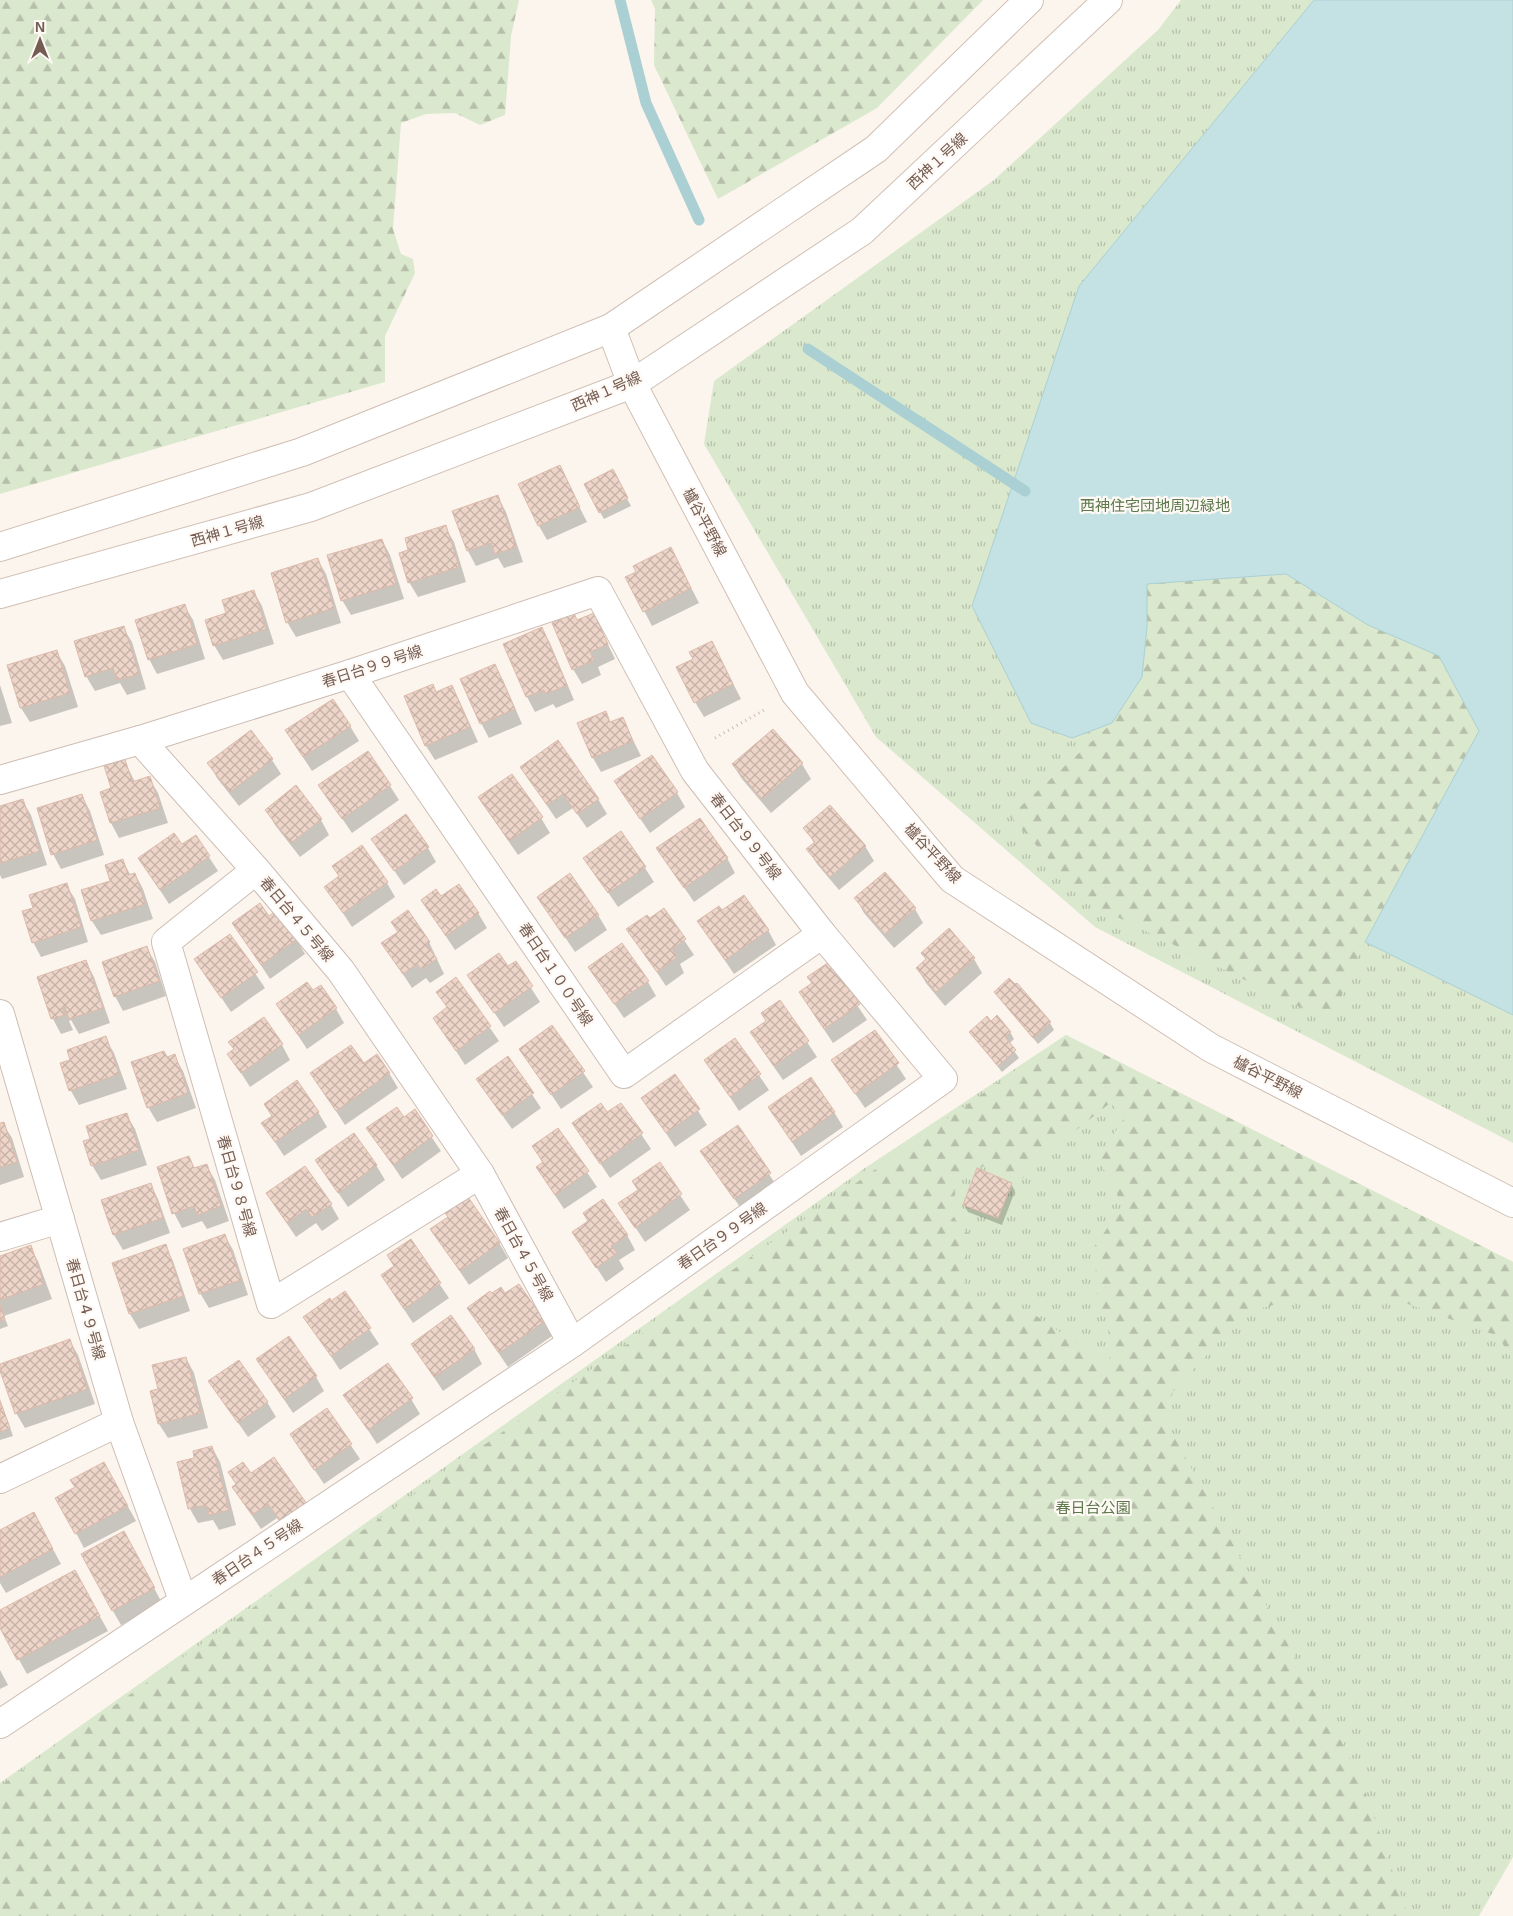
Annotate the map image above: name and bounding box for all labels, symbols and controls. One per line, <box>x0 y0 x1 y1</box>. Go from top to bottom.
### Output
north arrow <box>15 15 65 65</box>
text: N <box>35 19 45 35</box>
street label: 西神１号線 <box>904 129 970 193</box>
street label: 西神１号線 <box>568 368 644 414</box>
street label: 櫨谷平野線 <box>680 485 730 559</box>
park label: 西神住宅団地周辺緑地 <box>1080 497 1230 514</box>
street label: 西神１号線 <box>189 512 265 550</box>
street label: 春日台９９号線 <box>319 642 425 690</box>
street label: 春日台９９号線 <box>707 789 785 883</box>
street label: 櫨谷平野線 <box>901 820 965 886</box>
street label: 春日台４５号線 <box>257 873 337 965</box>
street label: 春日台１００号線 <box>515 919 597 1029</box>
street label: 櫨谷平野線 <box>1231 1052 1305 1102</box>
street label: 春日台９８号線 <box>214 1133 260 1239</box>
street label: 春日台９９号線 <box>674 1199 770 1273</box>
street label: 春日台４５号線 <box>491 1204 557 1304</box>
street label: 春日台４９号線 <box>63 1256 109 1362</box>
park label: 春日台公園 <box>1055 1499 1131 1516</box>
street label: 春日台４５号線 <box>209 1516 305 1588</box>

